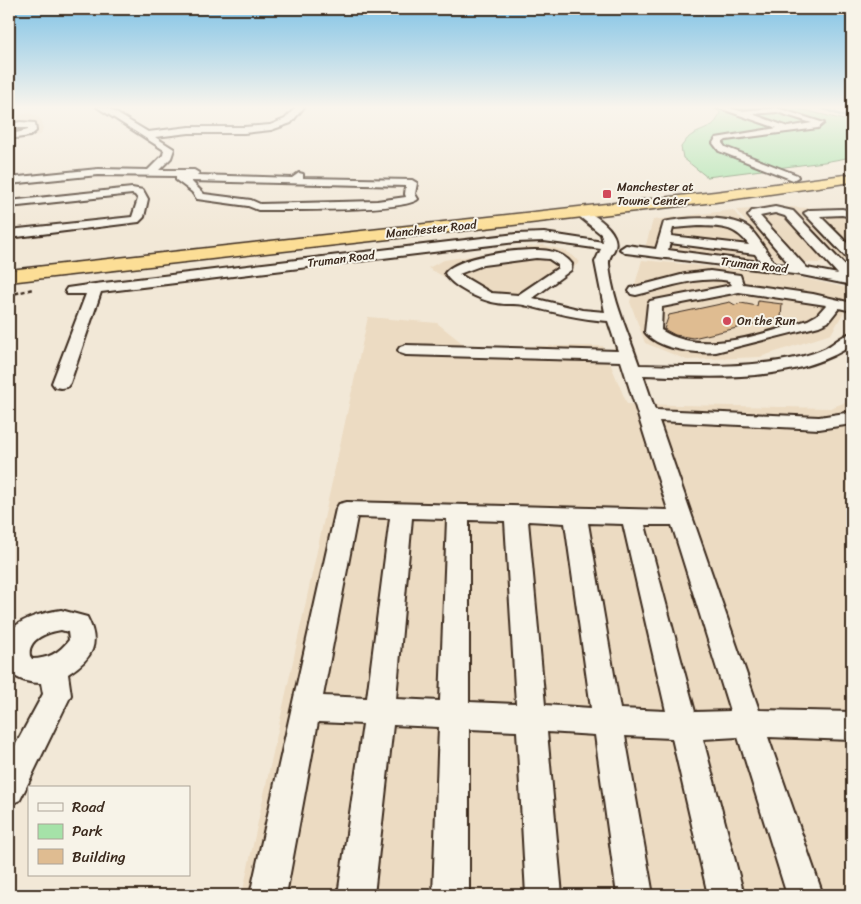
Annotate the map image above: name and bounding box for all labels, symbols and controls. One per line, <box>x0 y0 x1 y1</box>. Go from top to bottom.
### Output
place label: Manchester at Towne Center <box>617 176 694 212</box>
marker: Manchester at Towne Center <box>601 188 613 200</box>
street label: Manchester Road <box>385 213 479 245</box>
street label: Truman Road <box>306 244 377 274</box>
street label: Truman Road <box>719 250 790 280</box>
place label: On the Run <box>737 310 796 332</box>
marker: On the Run <box>721 315 733 327</box>
legend <box>28 786 190 876</box>
text: Road <box>72 794 105 820</box>
text: Park <box>72 818 103 844</box>
text: Building <box>72 844 126 870</box>

